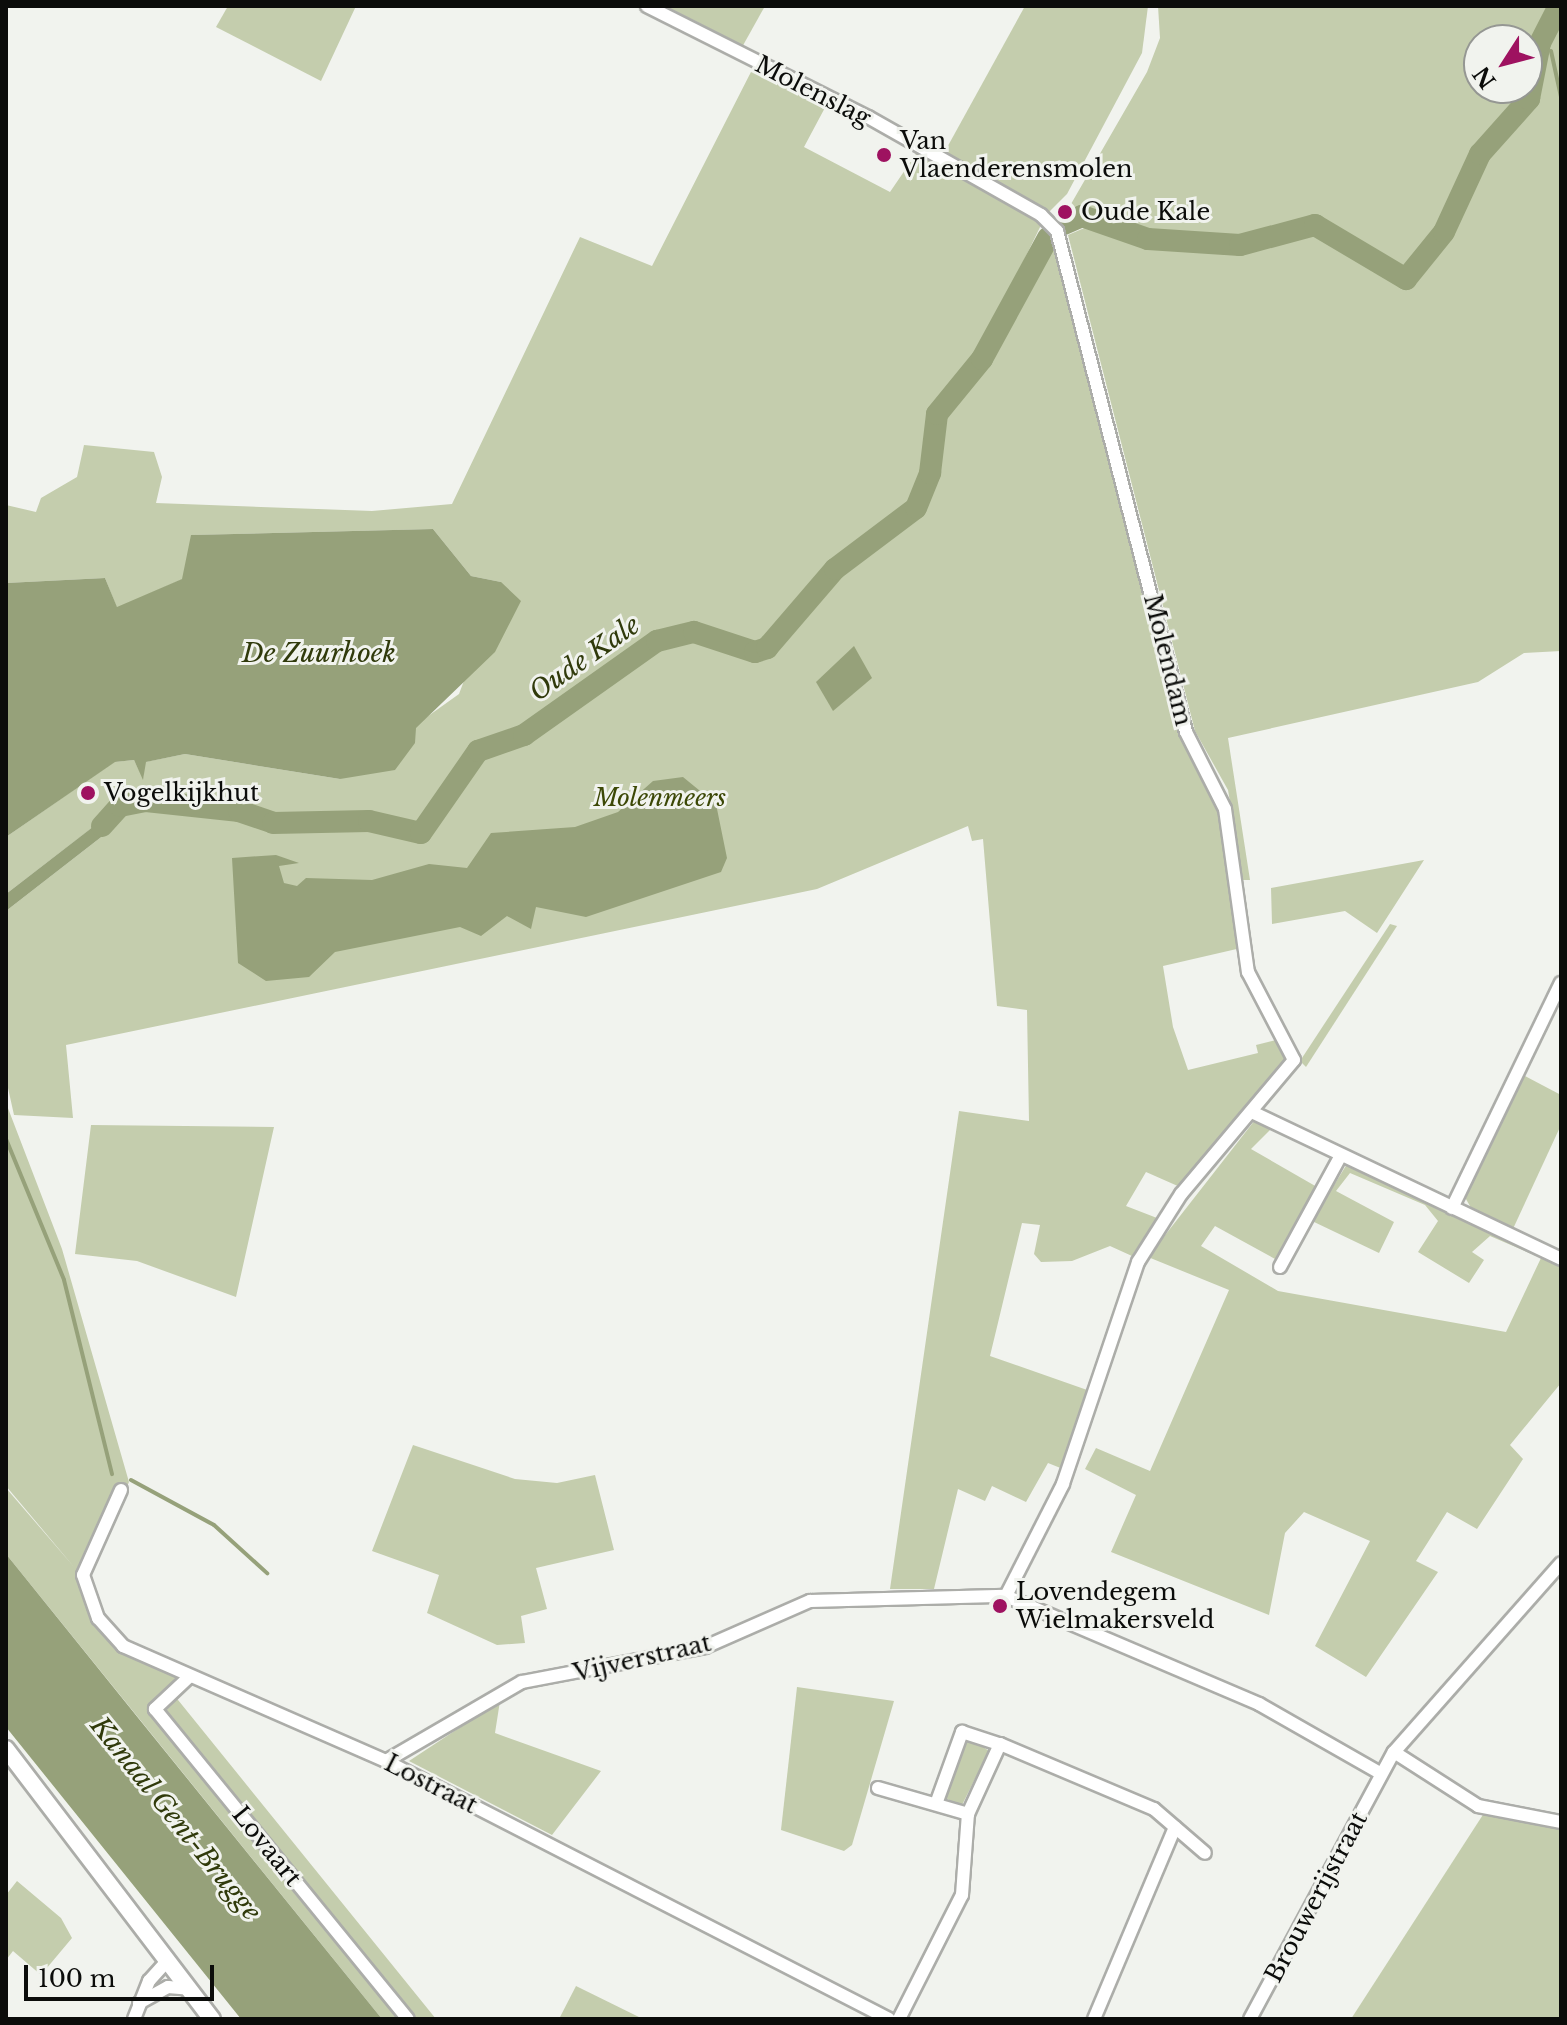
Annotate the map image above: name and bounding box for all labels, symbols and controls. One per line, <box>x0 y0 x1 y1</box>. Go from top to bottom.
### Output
north arrow <box>1463 24 1543 104</box>
street label: Molenslag <box>750 50 876 132</box>
text: N <box>1468 61 1502 94</box>
place label: Van Vlaenderensmolen <box>900 127 1133 183</box>
marker: Van Vlaenderensmolen <box>875 146 893 164</box>
place label: Oude Kale <box>1081 198 1210 226</box>
marker: Oude Kale <box>1056 203 1074 221</box>
street label: Molendam <box>1138 591 1198 729</box>
water label: Oude Kale <box>524 610 646 708</box>
water label: De Zuurhoek <box>242 638 396 670</box>
place label: Vogelkijkhut <box>104 779 259 807</box>
marker: Vogelkijkhut <box>79 784 97 802</box>
park label: Molenmeers <box>594 784 726 812</box>
place label: Lovendegem Wielmakersveld <box>1016 1578 1214 1634</box>
marker: Lovendegem Wielmakersveld <box>991 1597 1009 1615</box>
street label: Vijverstraat <box>570 1628 714 1688</box>
water label: Kanaal Gent-Brugge <box>83 1711 267 1927</box>
street label: Lostraat <box>380 1748 482 1820</box>
street label: Lovaart <box>226 1800 308 1892</box>
street label: Brouwerijstraat <box>1259 1807 1373 1987</box>
scale bar <box>28 1949 218 1999</box>
text: 100 m <box>38 1964 116 1993</box>

